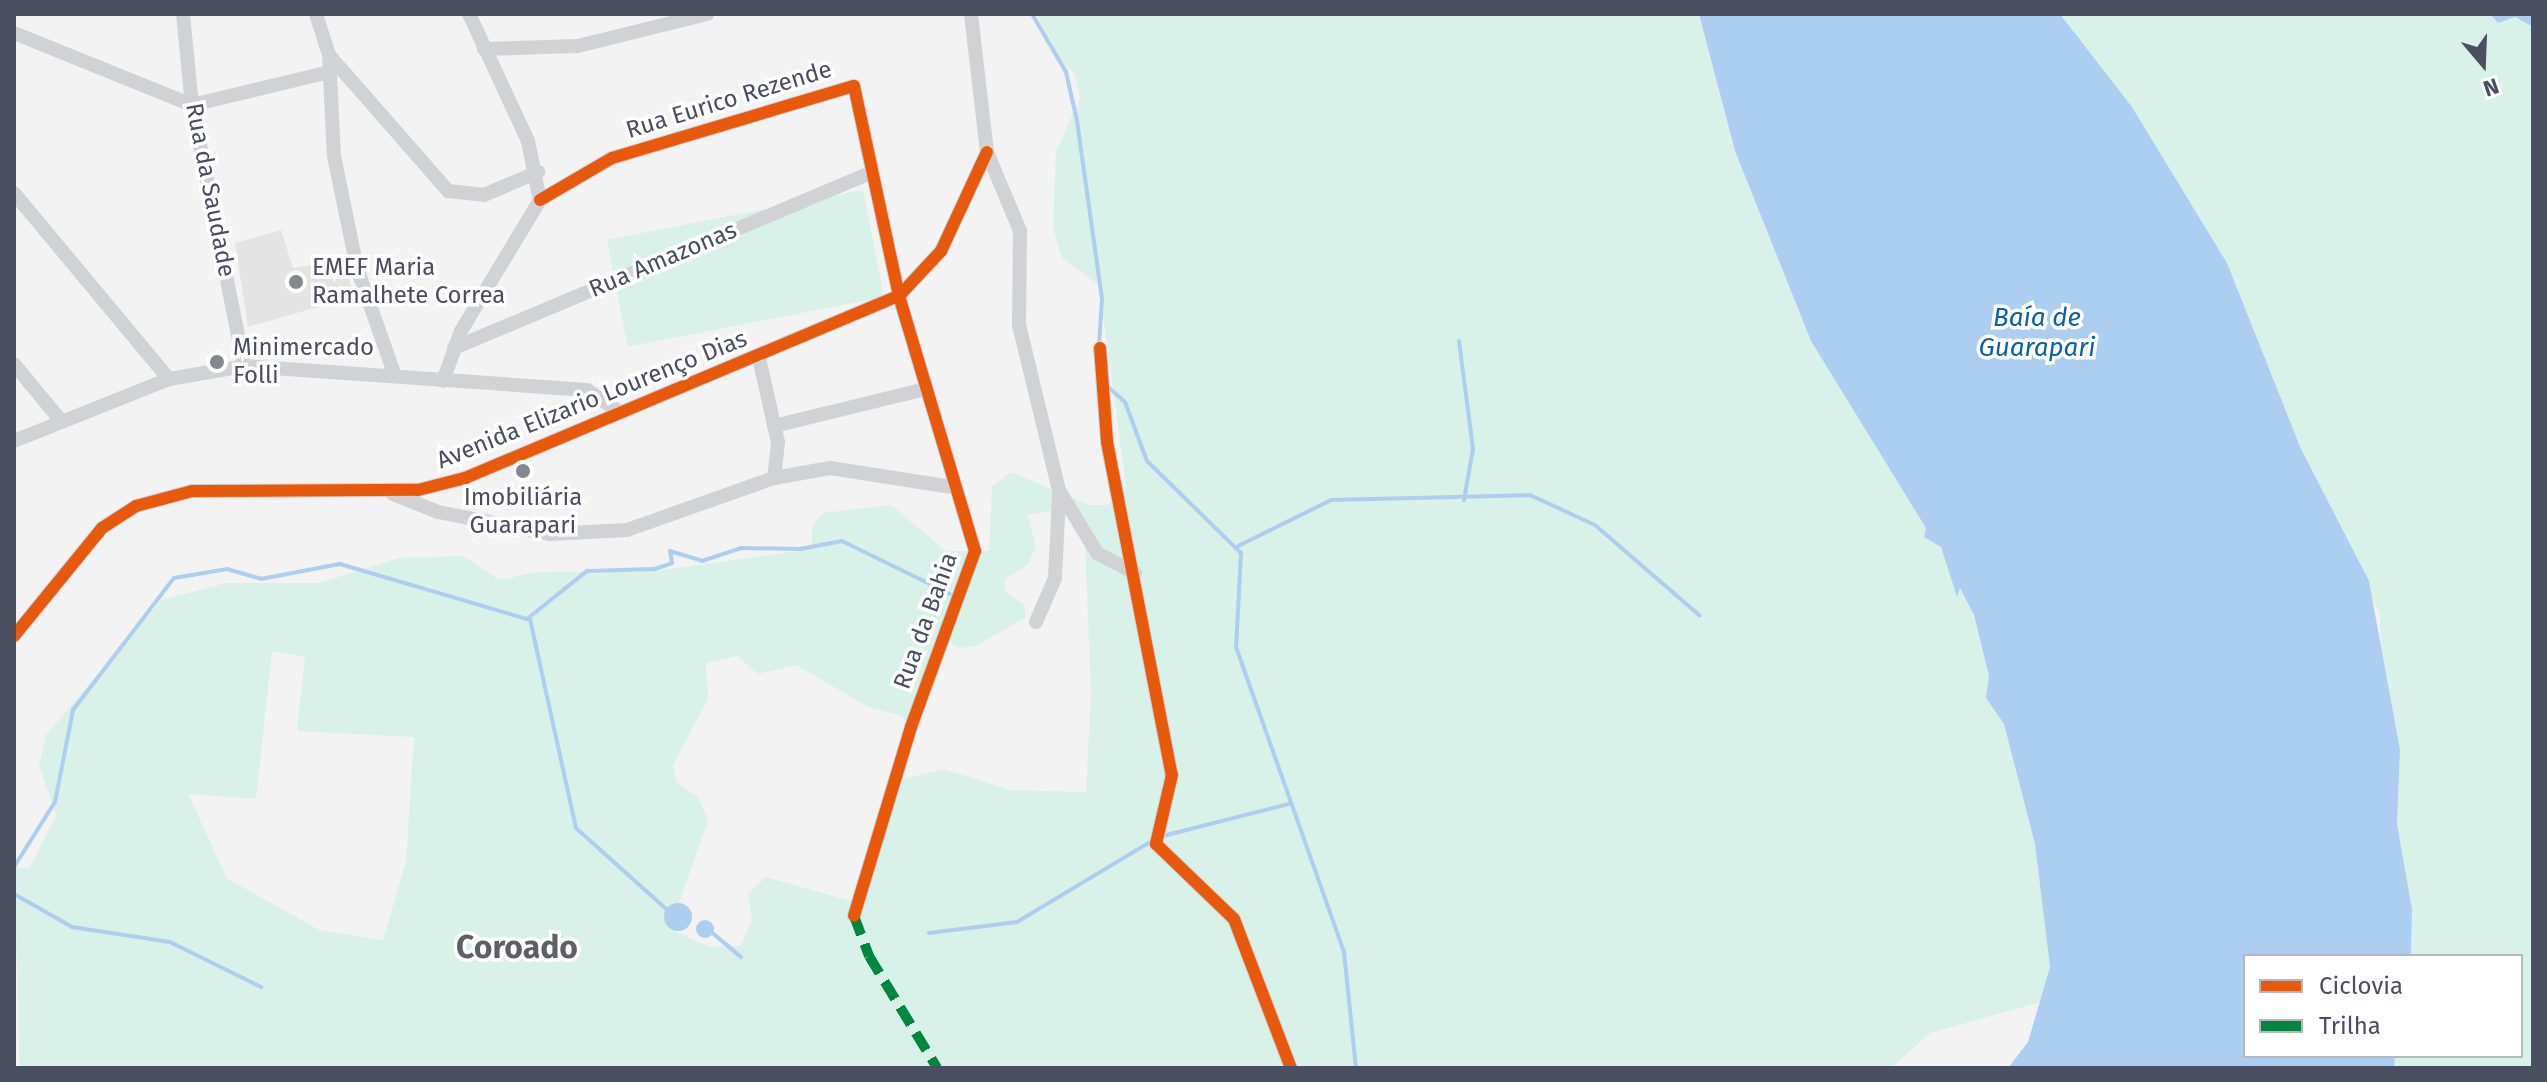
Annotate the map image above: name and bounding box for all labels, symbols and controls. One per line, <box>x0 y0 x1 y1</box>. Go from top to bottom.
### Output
north arrow <box>2443 24 2523 104</box>
street label: Rua Eurico Rezende <box>623 55 835 145</box>
text: N <box>2480 72 2502 102</box>
street label: Rua da Saudade <box>179 101 241 279</box>
street label: Rua Amazonas <box>585 216 741 304</box>
place label: EMEF Maria Ramalhete Correa <box>312 254 505 310</box>
marker: EMEF Maria Ramalhete Correa <box>287 273 305 291</box>
water label: Baía de Guarapari <box>1979 302 2095 364</box>
street label: Avenida Elizario Lourenço Dias <box>433 324 751 476</box>
place label: Minimercado Folli <box>233 334 374 390</box>
marker: Minimercado Folli <box>208 353 226 371</box>
marker: Imobiliária Guarapari <box>514 462 532 480</box>
place label: Imobiliária Guarapari <box>464 484 582 540</box>
street label: Rua da Bahia <box>888 549 964 693</box>
district label: Coroado <box>456 928 578 966</box>
legend <box>2243 954 2523 1058</box>
text: Ciclovia <box>2319 972 2403 1000</box>
text: Trilha <box>2319 1012 2381 1040</box>

